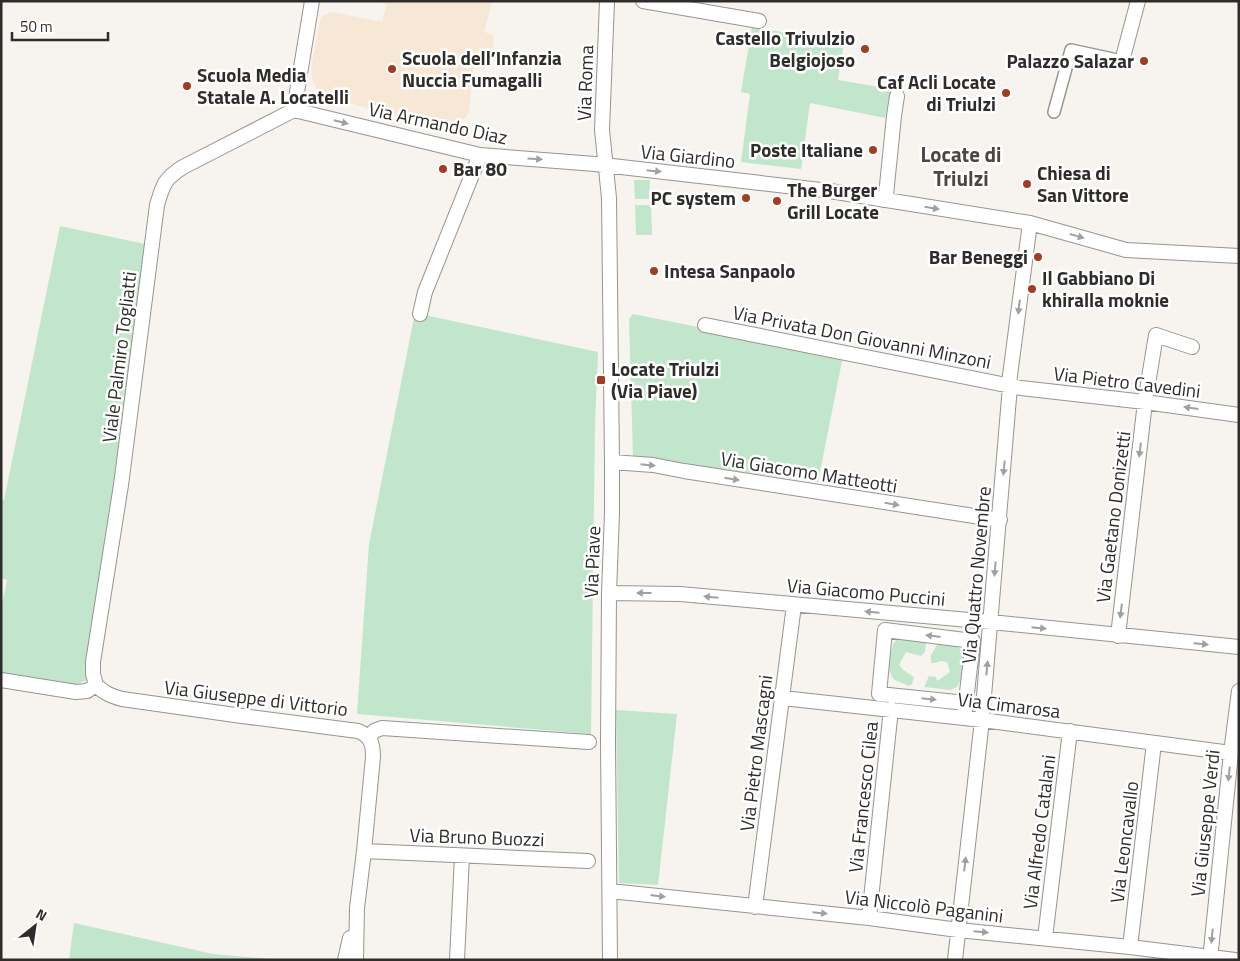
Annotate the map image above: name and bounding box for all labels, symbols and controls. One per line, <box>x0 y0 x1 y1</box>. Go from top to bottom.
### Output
scale bar <box>12 10 109 42</box>
text: 50 m <box>20 15 53 38</box>
place label: Castello Trivulzio Belgiojoso <box>715 23 855 74</box>
place label: Scuola dell’Infanzia Nuccia Fumagalli <box>402 43 562 94</box>
marker: Castello Trivulzio Belgiojoso <box>859 43 871 55</box>
street label: Via Roma <box>569 44 600 121</box>
place label: Palazzo Salazar <box>1007 46 1134 75</box>
marker: Palazzo Salazar <box>1138 55 1150 67</box>
place label: Scuola Media Statale A. Locatelli <box>197 60 349 111</box>
marker: Scuola dell’Infanzia Nuccia Fumagalli <box>386 63 398 75</box>
place label: Caf Acli Locate di Triulzi <box>877 67 996 118</box>
marker: Scuola Media Statale A. Locatelli <box>181 80 193 92</box>
marker: Caf Acli Locate di Triulzi <box>1000 87 1012 99</box>
street label: Via Armando Diaz <box>366 94 510 151</box>
one-way arrow <box>334 118 349 126</box>
place label: Poste Italiane <box>750 135 863 164</box>
street label: Via Giardino <box>639 136 737 175</box>
district label: Locate di Triulzi <box>920 138 1002 194</box>
marker: Poste Italiane <box>867 144 879 156</box>
place label: Bar 80 <box>453 154 507 183</box>
one-way arrow <box>527 155 543 163</box>
place label: Chiesa di San Vittore <box>1037 158 1129 209</box>
marker: Bar 80 <box>437 163 449 175</box>
one-way arrow <box>647 167 663 175</box>
place label: The Burger Grill Locate <box>787 175 879 226</box>
marker: Chiesa di San Vittore <box>1021 178 1033 190</box>
place label: PC system <box>651 183 736 212</box>
marker: PC system <box>740 192 752 204</box>
marker: The Burger Grill Locate <box>771 195 783 207</box>
one-way arrow <box>925 204 941 212</box>
one-way arrow <box>1069 233 1084 241</box>
place label: Bar Beneggi <box>929 242 1028 271</box>
marker: Bar Beneggi <box>1032 251 1044 263</box>
place label: Intesa Sanpaolo <box>664 256 795 285</box>
place label: Il Gabbiano Di khiralla moknie <box>1042 263 1169 314</box>
marker: Intesa Sanpaolo <box>648 265 660 277</box>
street label: Viale Palmiro Togliatti <box>94 270 143 444</box>
marker: Il Gabbiano Di khiralla moknie <box>1026 283 1038 295</box>
street label: Via Privata Don Giovanni Minzoni <box>730 297 994 376</box>
one-way arrow <box>1015 299 1023 315</box>
place label: Locate Triulzi (Via Piave) <box>611 354 719 405</box>
street label: Via Pietro Cavedini <box>1052 358 1202 405</box>
marker: Locate Triulzi (Via Piave) <box>595 374 607 386</box>
one-way arrow <box>1182 404 1198 412</box>
street label: Via Gaetano Donizetti <box>1088 430 1137 604</box>
one-way arrow <box>1136 442 1144 458</box>
street label: Via Giacomo Matteotti <box>719 443 899 500</box>
one-way arrow <box>1000 460 1008 476</box>
one-way arrow <box>640 461 656 469</box>
one-way arrow <box>724 475 740 483</box>
street label: Via Quattro Novembre <box>953 485 998 665</box>
one-way arrow <box>885 500 901 508</box>
street label: Via Piave <box>576 525 607 599</box>
one-way arrow <box>991 561 999 577</box>
street label: Via Giacomo Puccini <box>786 570 946 613</box>
one-way arrow <box>636 589 652 597</box>
one-way arrow <box>702 593 718 601</box>
one-way arrow <box>1117 604 1125 620</box>
one-way arrow <box>864 608 880 616</box>
one-way arrow <box>1032 624 1048 632</box>
one-way arrow <box>925 632 941 640</box>
one-way arrow <box>1193 640 1209 648</box>
one-way arrow <box>983 660 991 676</box>
street label: Via Giuseppe di Vittorio <box>163 672 350 723</box>
street label: Via Pietro Mascagni <box>732 673 779 833</box>
street label: Via Cimarosa <box>956 684 1063 725</box>
one-way arrow <box>921 695 937 703</box>
street label: Via Francesco Cilea <box>840 719 885 874</box>
street label: Via Giuseppe Verdi <box>1182 748 1227 898</box>
street label: Via Alfredo Catalani <box>1015 753 1062 911</box>
one-way arrow <box>1224 767 1232 783</box>
street label: Via Leoncavallo <box>1102 779 1145 905</box>
street label: Via Bruno Buozzi <box>409 820 545 853</box>
one-way arrow <box>961 856 969 872</box>
street label: Via Niccolò Paganini <box>843 881 1005 930</box>
one-way arrow <box>650 892 666 900</box>
north arrow <box>10 901 60 951</box>
text: N <box>32 903 51 926</box>
one-way arrow <box>812 909 828 917</box>
one-way arrow <box>1208 928 1216 944</box>
one-way arrow <box>973 929 989 937</box>

